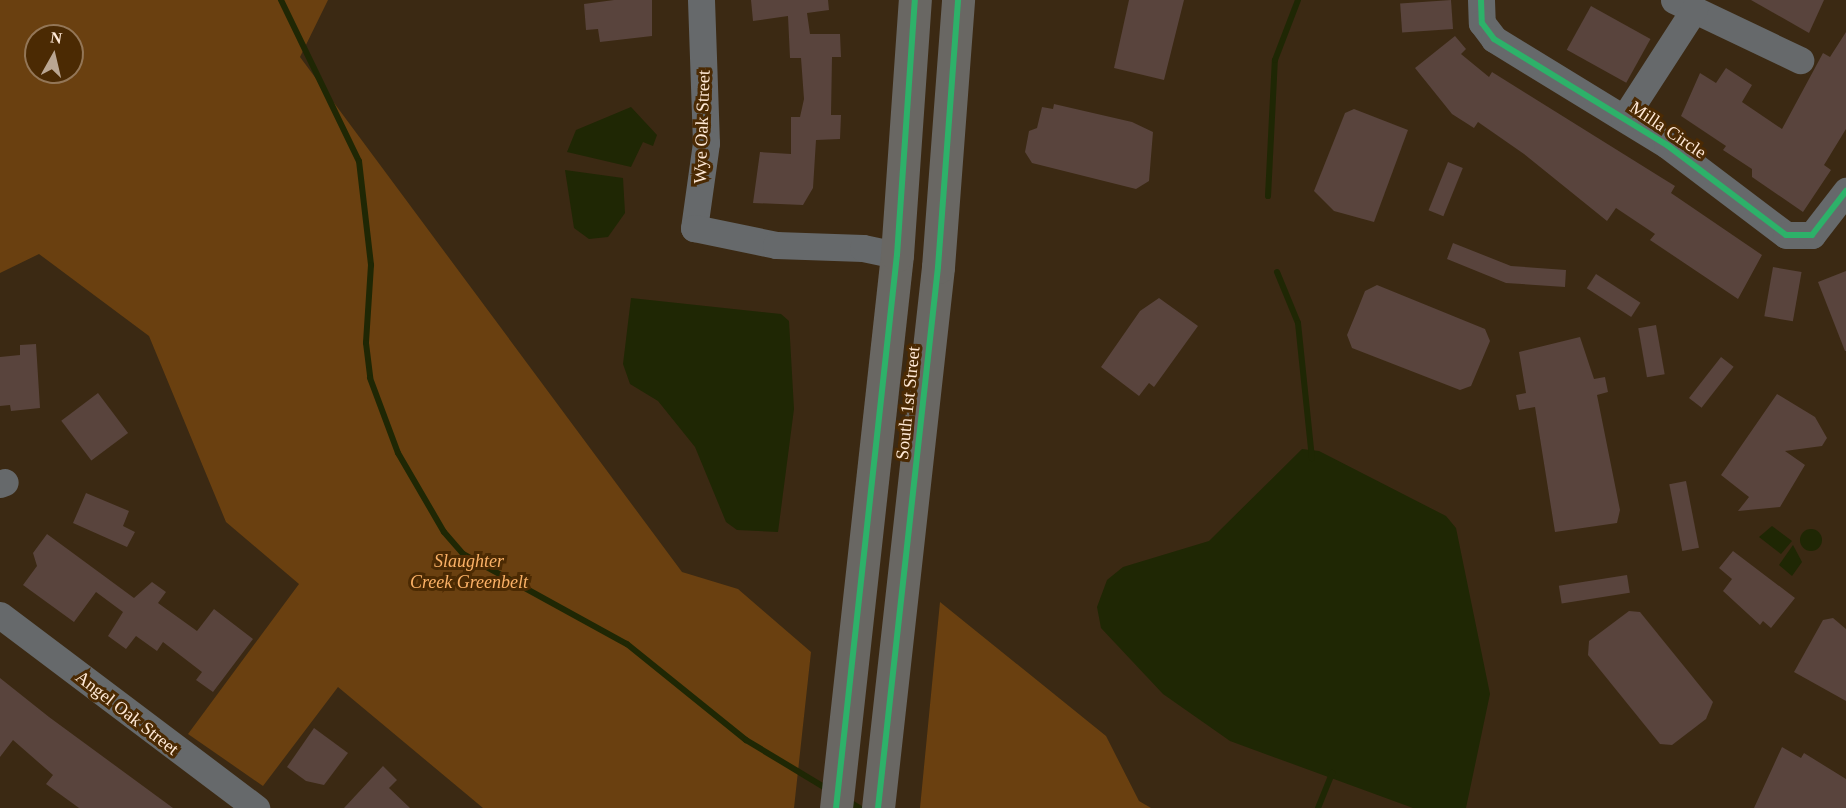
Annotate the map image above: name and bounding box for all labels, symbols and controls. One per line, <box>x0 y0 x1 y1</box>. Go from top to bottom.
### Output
north arrow <box>24 24 84 84</box>
text: N <box>49 28 63 47</box>
street label: Wye Oak Street <box>689 70 715 184</box>
street label: Milla Circle <box>1626 97 1710 163</box>
street label: South 1st Street <box>891 345 925 461</box>
park label: Slaughter Creek Greenbelt <box>410 551 528 594</box>
street label: Angel Oak Street <box>71 666 183 760</box>

